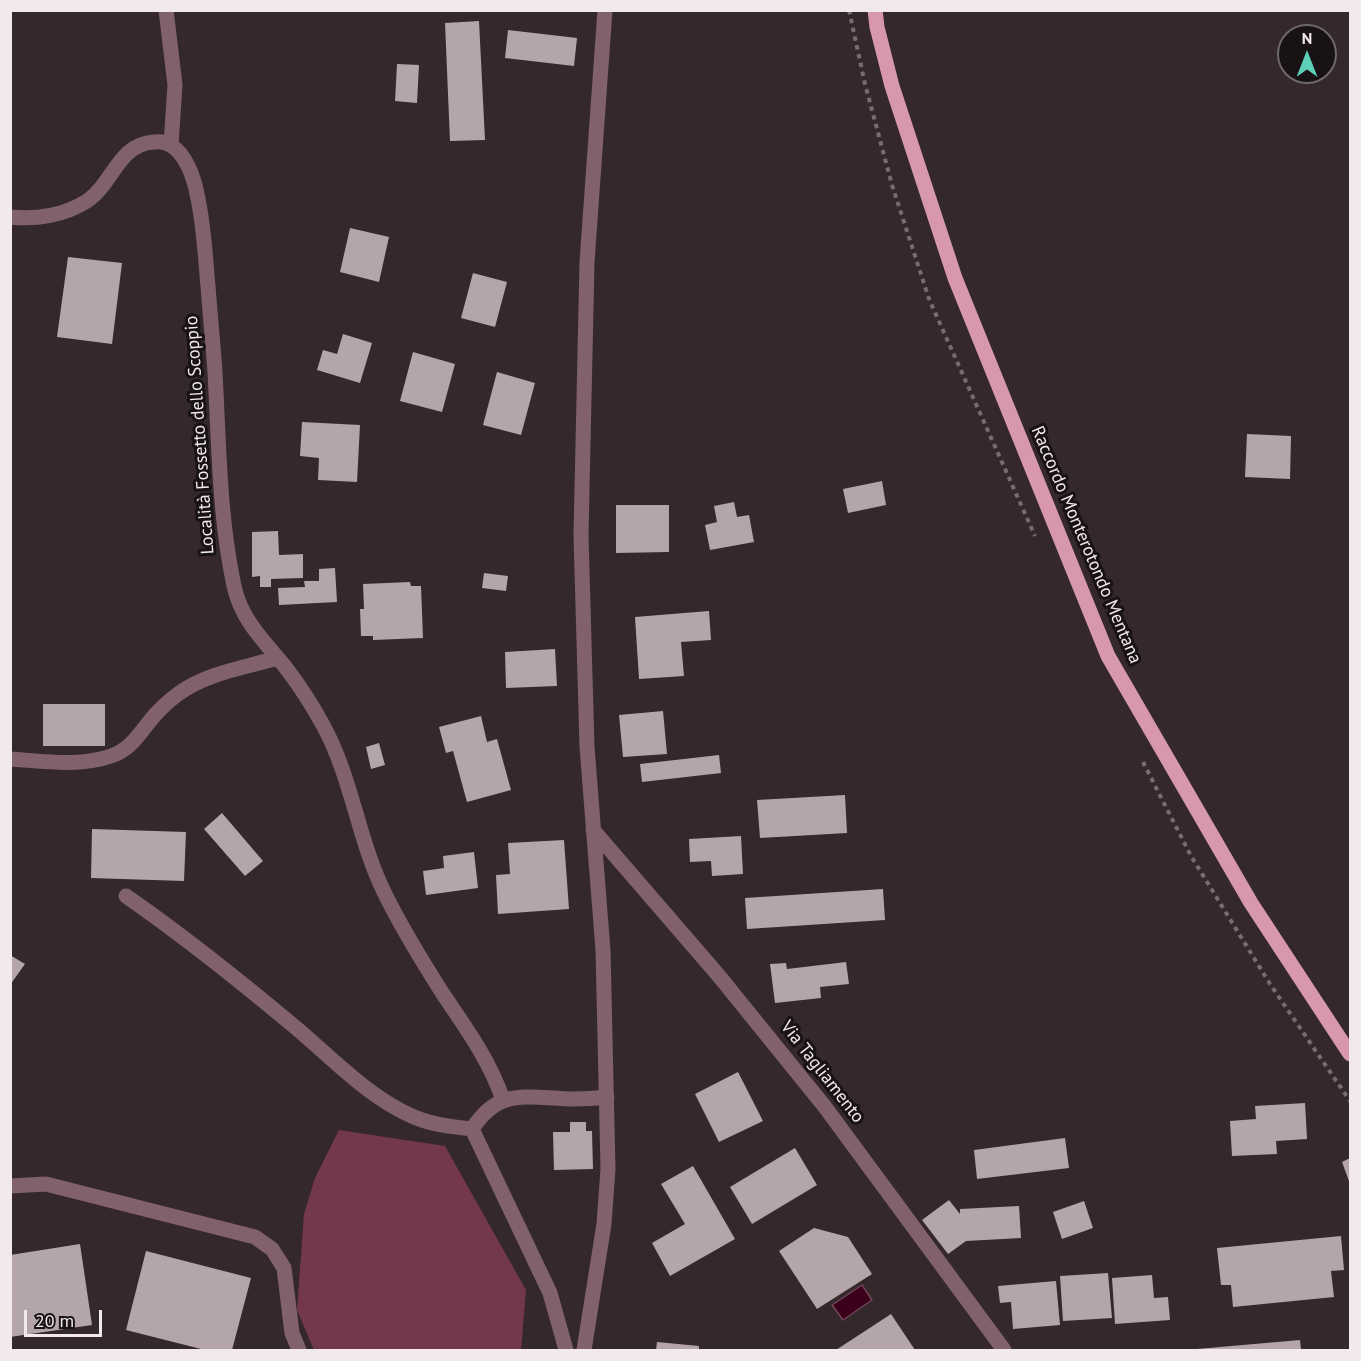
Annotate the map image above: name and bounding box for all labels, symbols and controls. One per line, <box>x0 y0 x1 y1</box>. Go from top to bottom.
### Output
north arrow <box>1277 24 1337 84</box>
text: N <box>1302 28 1312 48</box>
street label: Località Fossetto dello Scoppio <box>181 315 219 555</box>
street label: Raccordo Monterotondo Mentana <box>1026 423 1146 667</box>
street label: Via Tagliamento <box>775 1017 869 1127</box>
scale bar <box>27 1298 105 1336</box>
text: 20 m <box>35 1309 74 1332</box>

